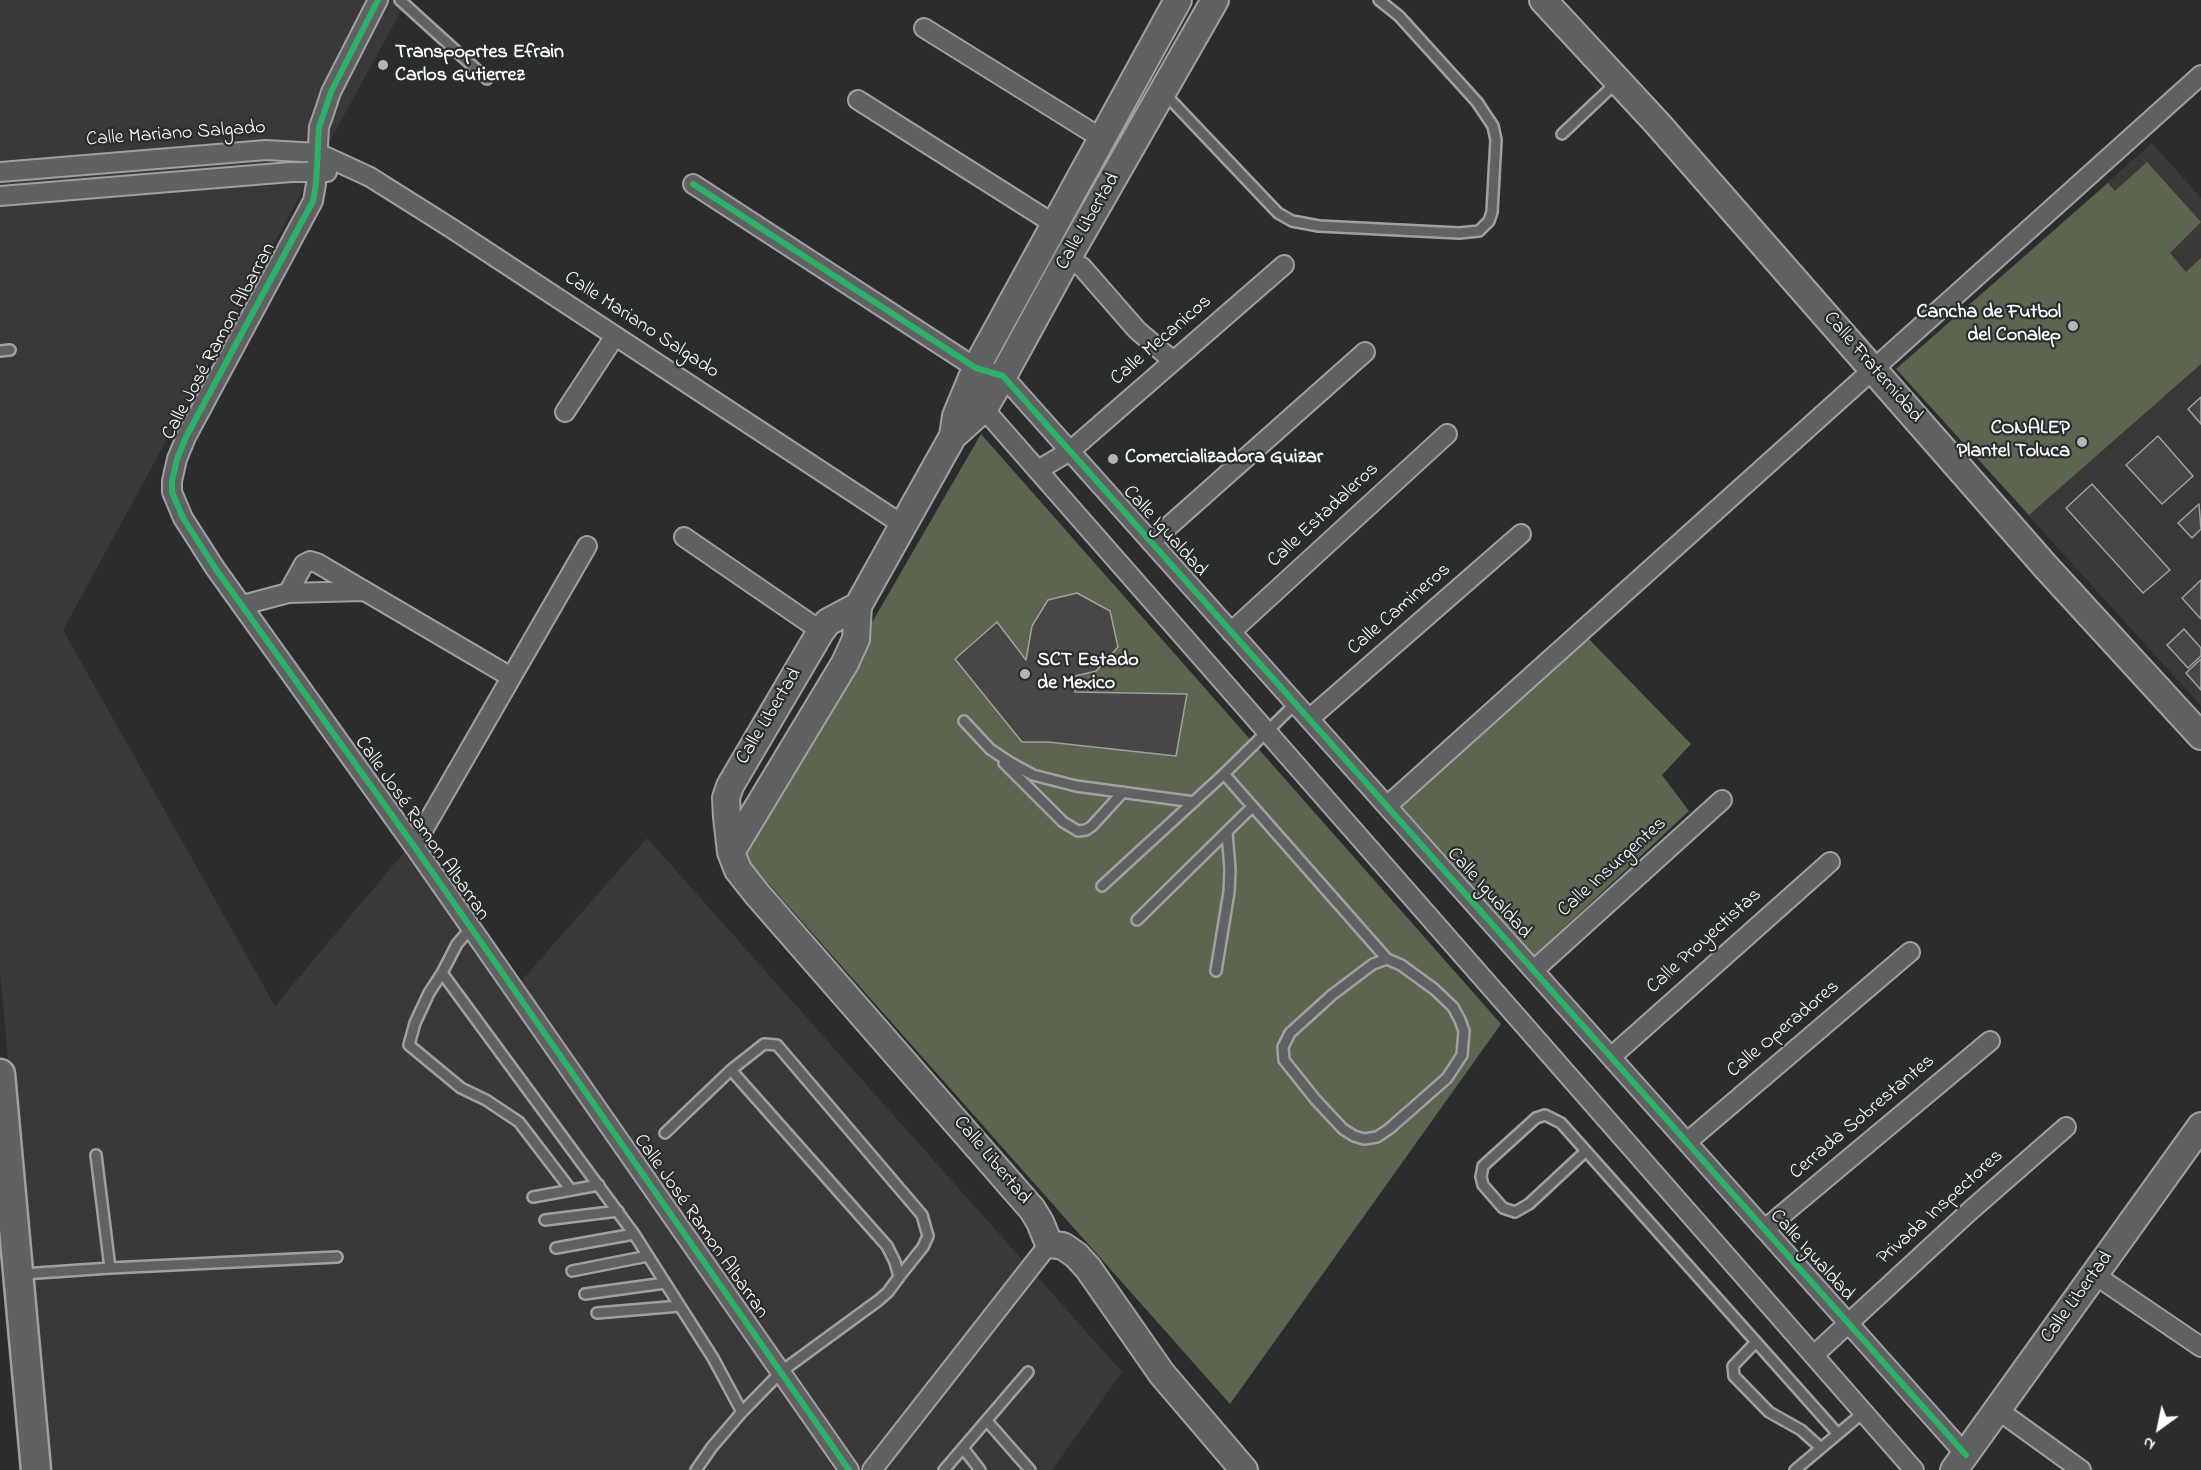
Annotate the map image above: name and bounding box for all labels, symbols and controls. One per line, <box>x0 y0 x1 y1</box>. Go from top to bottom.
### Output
place label: Transpoprtes Efrain Carlos Gutierrez <box>395 42 564 89</box>
marker: Transpoprtes Efrain Carlos Gutierrez <box>376 58 390 72</box>
street label: Calle Mariano Salgado <box>86 117 266 153</box>
street label: Calle Libertad <box>1052 169 1126 275</box>
street label: Calle José Ramon Albarran <box>158 239 282 445</box>
street label: Calle Mariano Salgado <box>559 267 723 385</box>
street label: Calle Mecanicos <box>1107 291 1217 391</box>
place label: Cancha de Futbol del Conalep <box>1917 302 2061 349</box>
street label: Calle Fraternidad <box>1817 308 1927 428</box>
marker: Cancha de Futbol del Conalep <box>2066 319 2080 333</box>
place label: CONALEP Plantel Toluca <box>1957 418 2070 465</box>
marker: CONALEP Plantel Toluca <box>2075 435 2089 449</box>
place label: Comercializadora Guizar <box>1125 447 1323 471</box>
marker: Comercializadora Guizar <box>1106 452 1120 466</box>
street label: Calle Estadaleros <box>1263 458 1385 574</box>
street label: Calle Igualdad <box>1117 481 1211 583</box>
street label: Calle Camineros <box>1343 559 1457 661</box>
place label: SCT Estado de Mexico <box>1037 650 1139 697</box>
street label: Calle Libertad <box>732 665 808 769</box>
marker: SCT Estado de Mexico <box>1018 667 1032 681</box>
street label: Calle José Ramon Albarran <box>348 732 494 926</box>
street label: Calle Insurgentes <box>1554 813 1672 923</box>
street label: Calle Igualdad <box>1441 843 1535 945</box>
street label: Calle Proyectistas <box>1642 884 1768 1000</box>
street label: Calle Operadores <box>1723 976 1845 1084</box>
street label: Cerrada Sobrestantes <box>1786 1050 1940 1186</box>
street label: Calle Libertad <box>947 1112 1035 1210</box>
street label: Calle José Ramon Albarran <box>627 1130 773 1324</box>
street label: Privada Inspectores <box>1873 1145 2009 1271</box>
street label: Calle Igualdad <box>1764 1205 1858 1307</box>
street label: Calle Libertad <box>2037 1247 2119 1349</box>
north arrow <box>2129 1398 2189 1458</box>
text: N <box>2138 1430 2160 1456</box>

